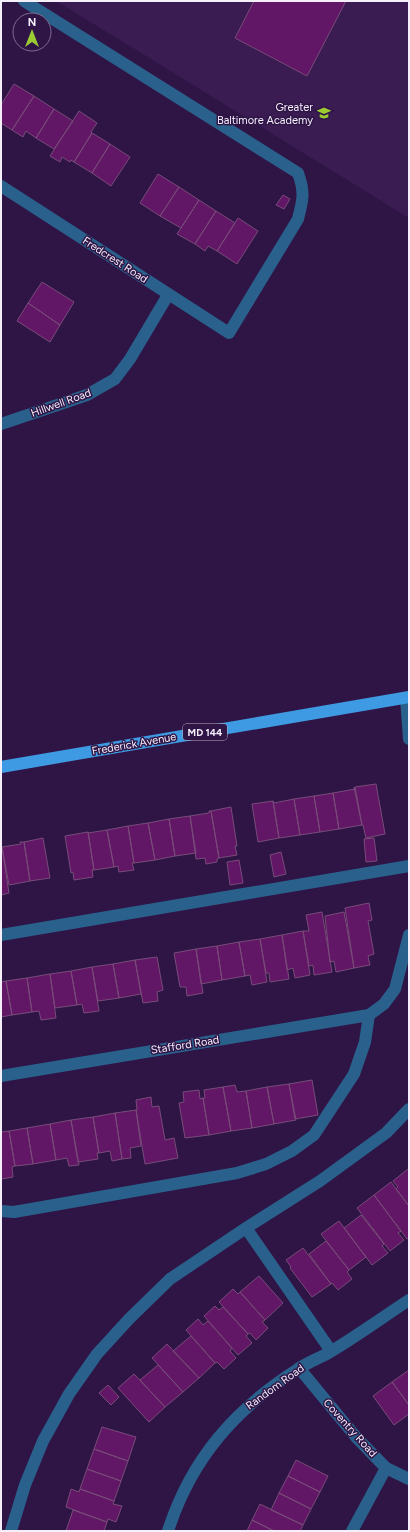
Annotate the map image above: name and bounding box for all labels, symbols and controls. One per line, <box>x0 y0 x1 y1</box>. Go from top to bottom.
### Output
north arrow <box>12 12 52 52</box>
text: N <box>28 16 36 29</box>
place label: Greater Baltimore Academy <box>217 101 313 127</box>
school or university icon: Greater Baltimore Academy <box>316 105 332 121</box>
street label: Fredcrest Road <box>80 234 150 286</box>
street label: Hillwell Road <box>29 386 93 420</box>
road number: MD 144 <box>183 724 227 740</box>
street label: Frederick Avenue <box>91 730 177 758</box>
street label: Stafford Road <box>150 1033 220 1057</box>
street label: Random Road <box>243 1361 307 1413</box>
street label: Coventry Road <box>321 1396 379 1460</box>

